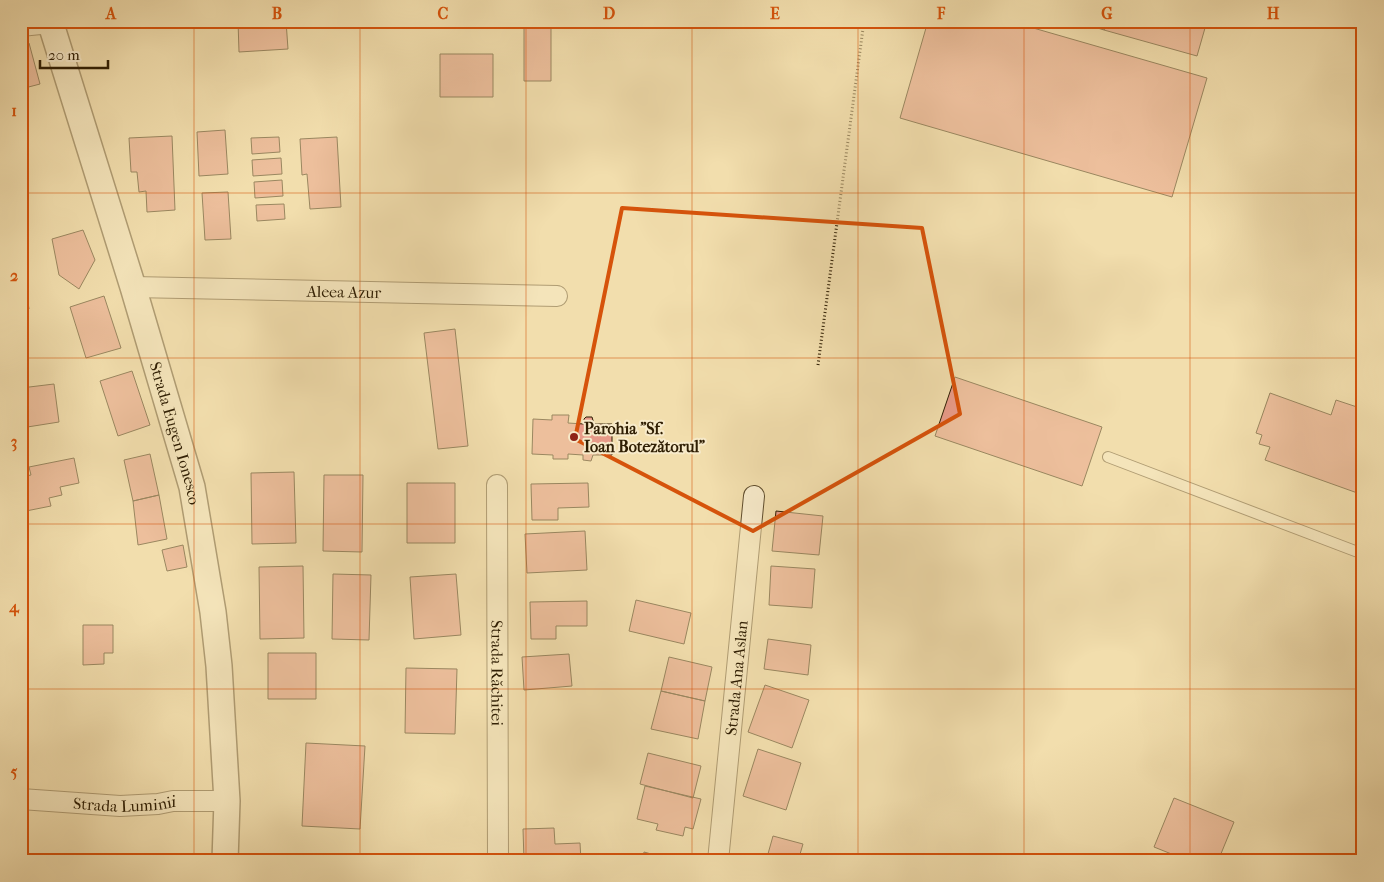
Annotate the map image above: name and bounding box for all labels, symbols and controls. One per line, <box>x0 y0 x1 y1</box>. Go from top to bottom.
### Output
text: A <box>105 4 117 23</box>
text: B <box>272 4 282 23</box>
text: C <box>438 4 449 23</box>
text: D <box>603 4 615 23</box>
text: E <box>770 4 780 23</box>
text: F <box>936 4 946 23</box>
text: G <box>1101 4 1113 23</box>
text: H <box>1267 4 1280 23</box>
scale bar <box>40 38 108 70</box>
text: 20 m <box>48 46 80 64</box>
text: 1 <box>11 101 17 120</box>
text: 2 <box>10 266 18 285</box>
street label: Aleea Azur <box>305 282 382 302</box>
street label: Strada Eugen Ionesco <box>146 360 204 506</box>
place label: Parohia "Sf. Ioan Botezătorul" <box>584 419 706 456</box>
marker: Parohia "Sf. Ioan Botezătorul" <box>568 431 580 443</box>
text: 3 <box>11 432 17 452</box>
text: 4 <box>8 597 20 617</box>
street label: Strada Ana Aslan <box>721 619 752 736</box>
street label: Strada Răchitei <box>487 620 507 726</box>
text: 5 <box>11 762 18 781</box>
street label: Strada Luminii <box>73 792 176 816</box>

